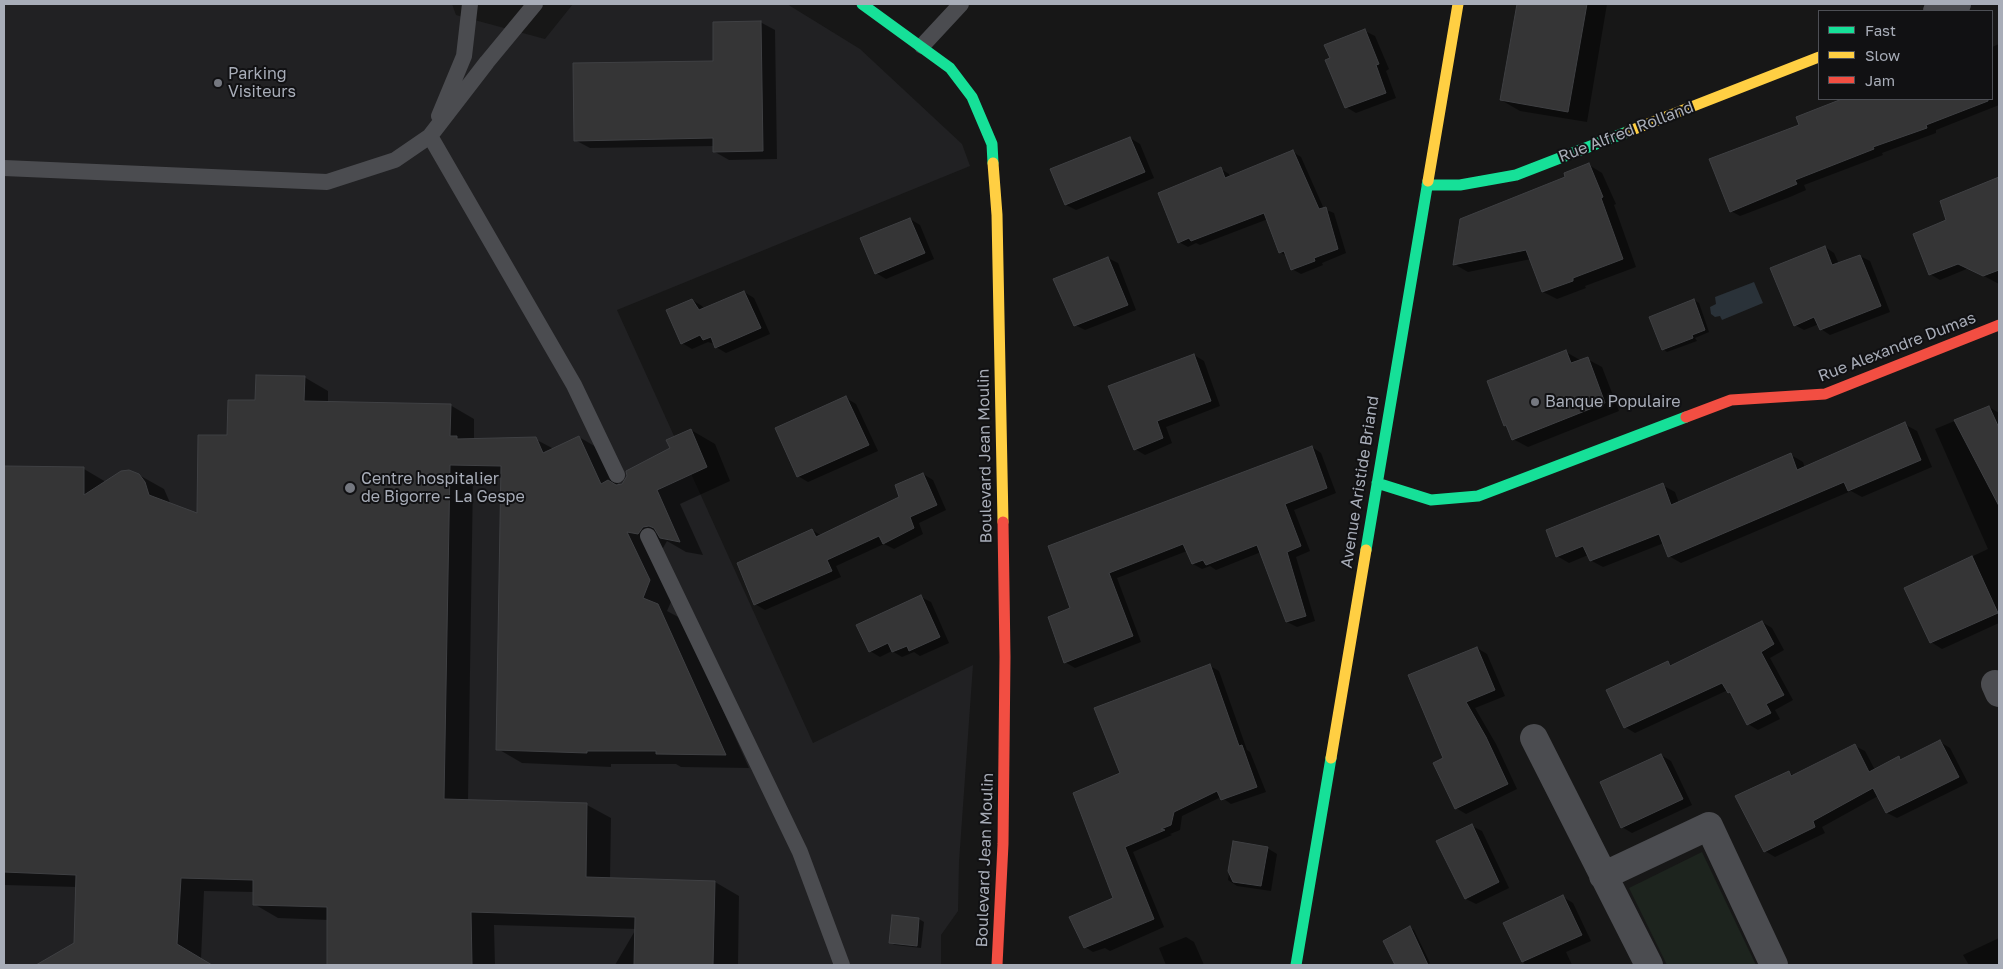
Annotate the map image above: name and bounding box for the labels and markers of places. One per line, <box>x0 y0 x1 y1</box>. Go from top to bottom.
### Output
place label: Parking Visiteurs <box>228 64 296 102</box>
marker: Parking Visiteurs <box>212 77 224 89</box>
place label: Banque Populaire <box>1545 392 1681 412</box>
marker: Banque Populaire <box>1529 396 1541 408</box>
place label: Centre hospitalier de Bigorre - La Gespe <box>361 469 525 507</box>
marker: Centre hospitalier de Bigorre - La Gespe <box>343 481 357 495</box>

